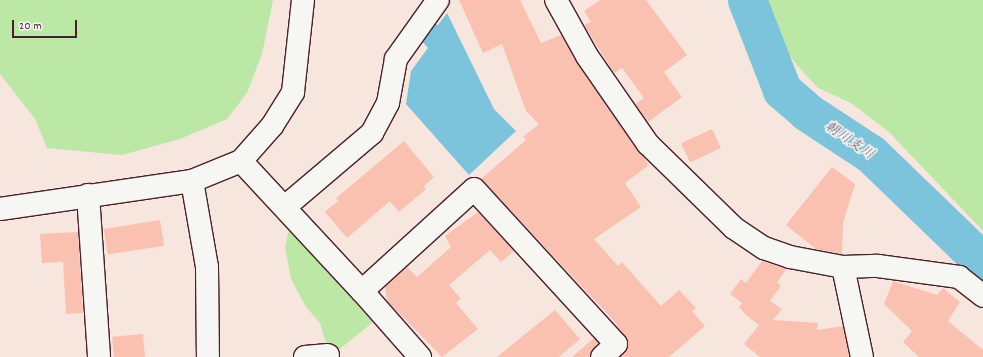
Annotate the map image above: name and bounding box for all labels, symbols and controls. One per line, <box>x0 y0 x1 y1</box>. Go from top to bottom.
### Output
scale bar <box>14 12 79 38</box>
text: 20 m <box>19 18 42 35</box>
water label: 朝川支川 <box>821 118 877 164</box>

